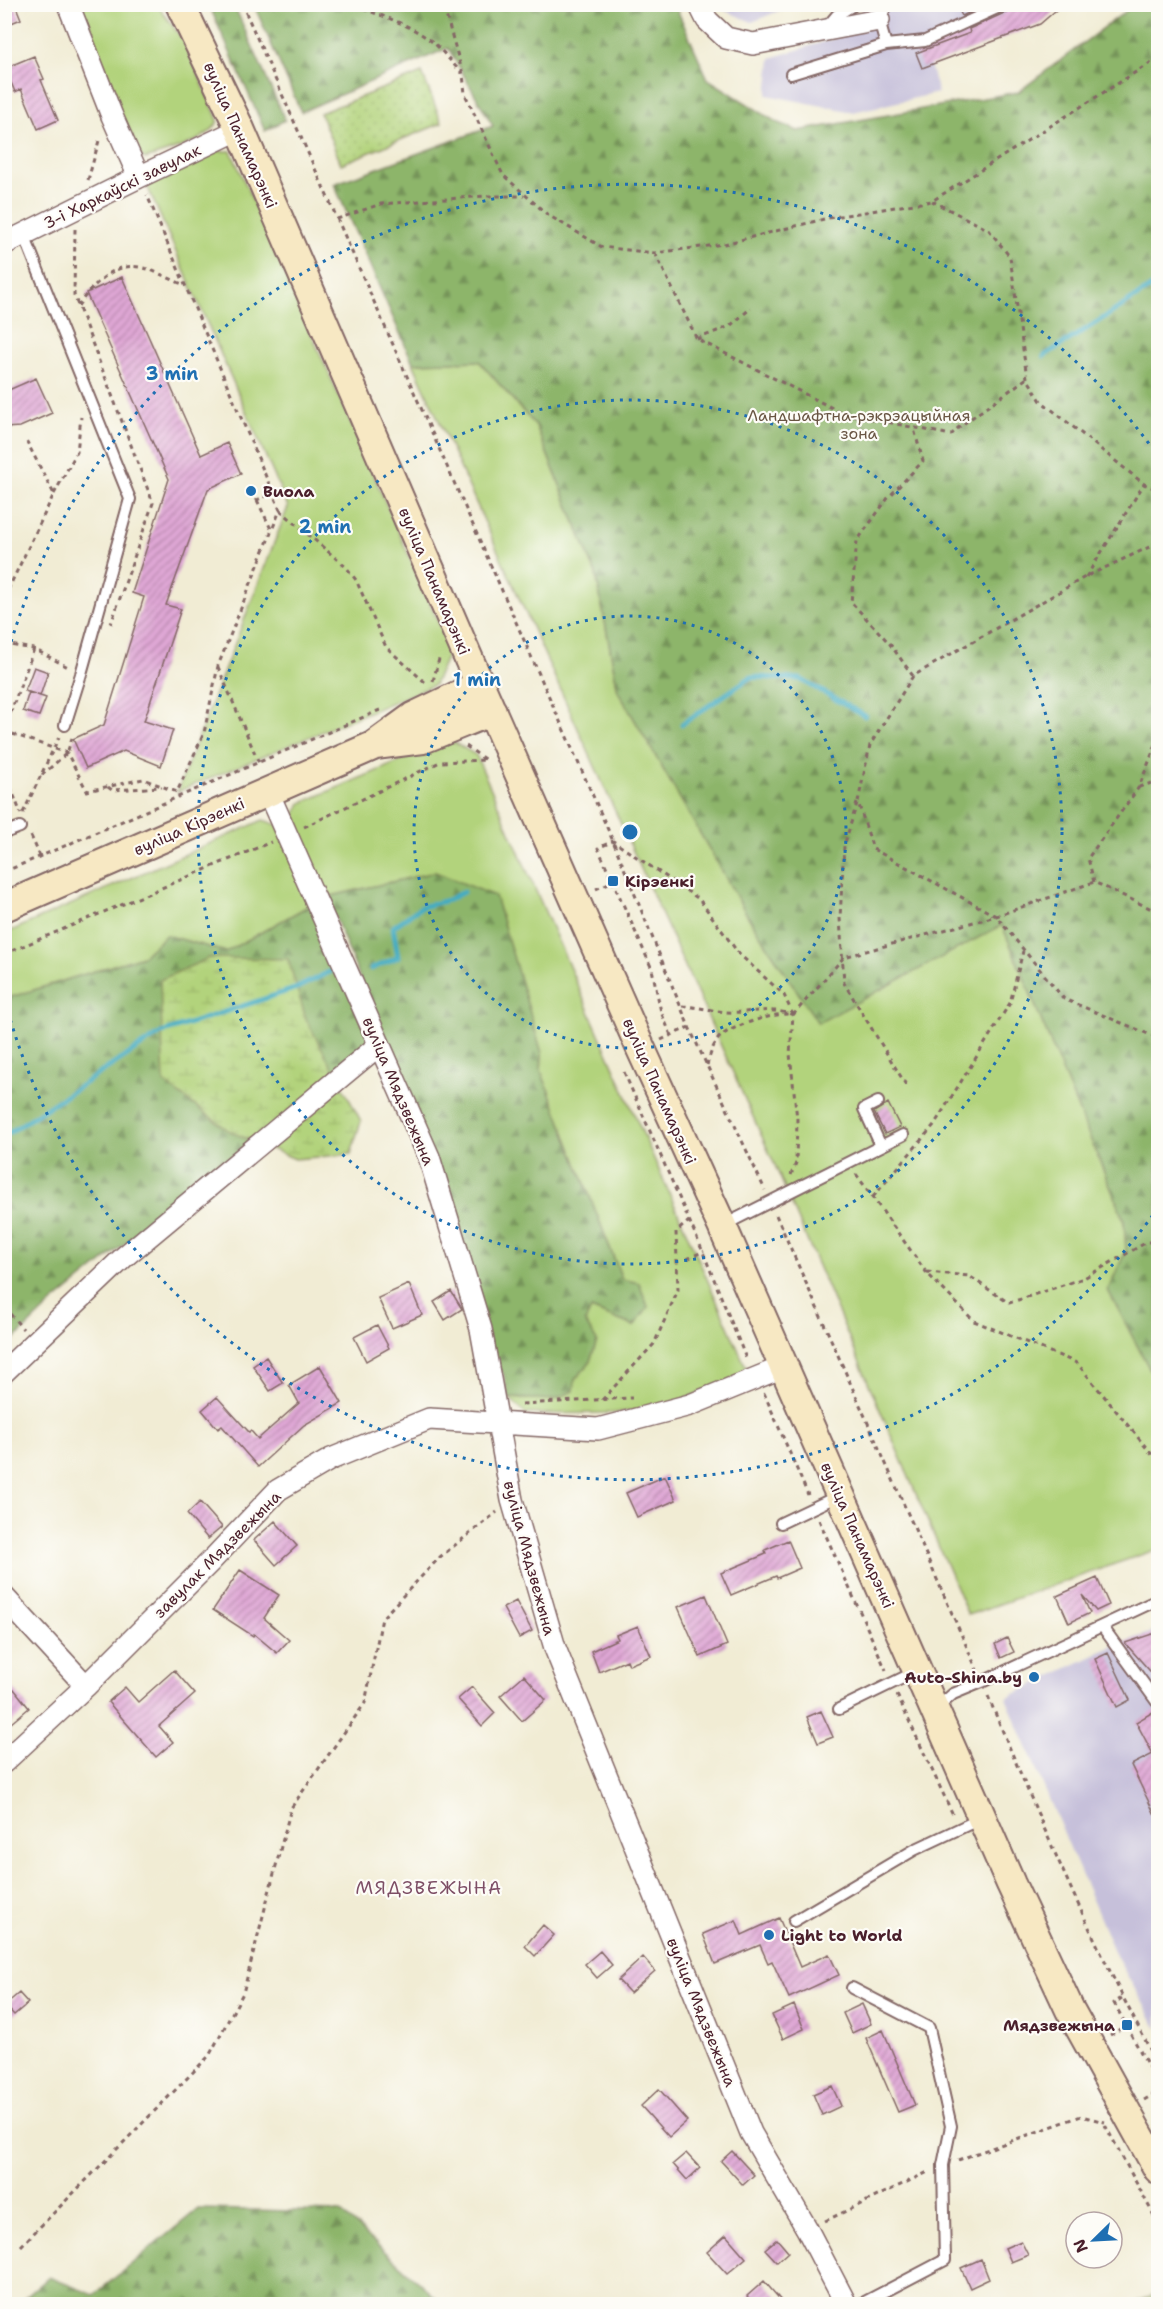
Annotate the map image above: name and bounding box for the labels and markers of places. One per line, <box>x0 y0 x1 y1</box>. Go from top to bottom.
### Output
place label: Виола <box>263 481 315 502</box>
marker: Виола <box>244 484 258 498</box>
centre of rings <box>620 822 640 842</box>
place label: Кірэенкі <box>625 871 694 892</box>
marker: Кірэенкі <box>606 874 620 888</box>
place label: Auto-Shina.by <box>904 1667 1022 1688</box>
marker: Auto-Shina.by <box>1027 1670 1041 1684</box>
place label: Light to World <box>781 1925 903 1946</box>
marker: Light to World <box>762 1928 776 1942</box>
place label: Мядзвежына <box>1003 2015 1115 2036</box>
marker: Мядзвежына <box>1120 2018 1134 2032</box>

